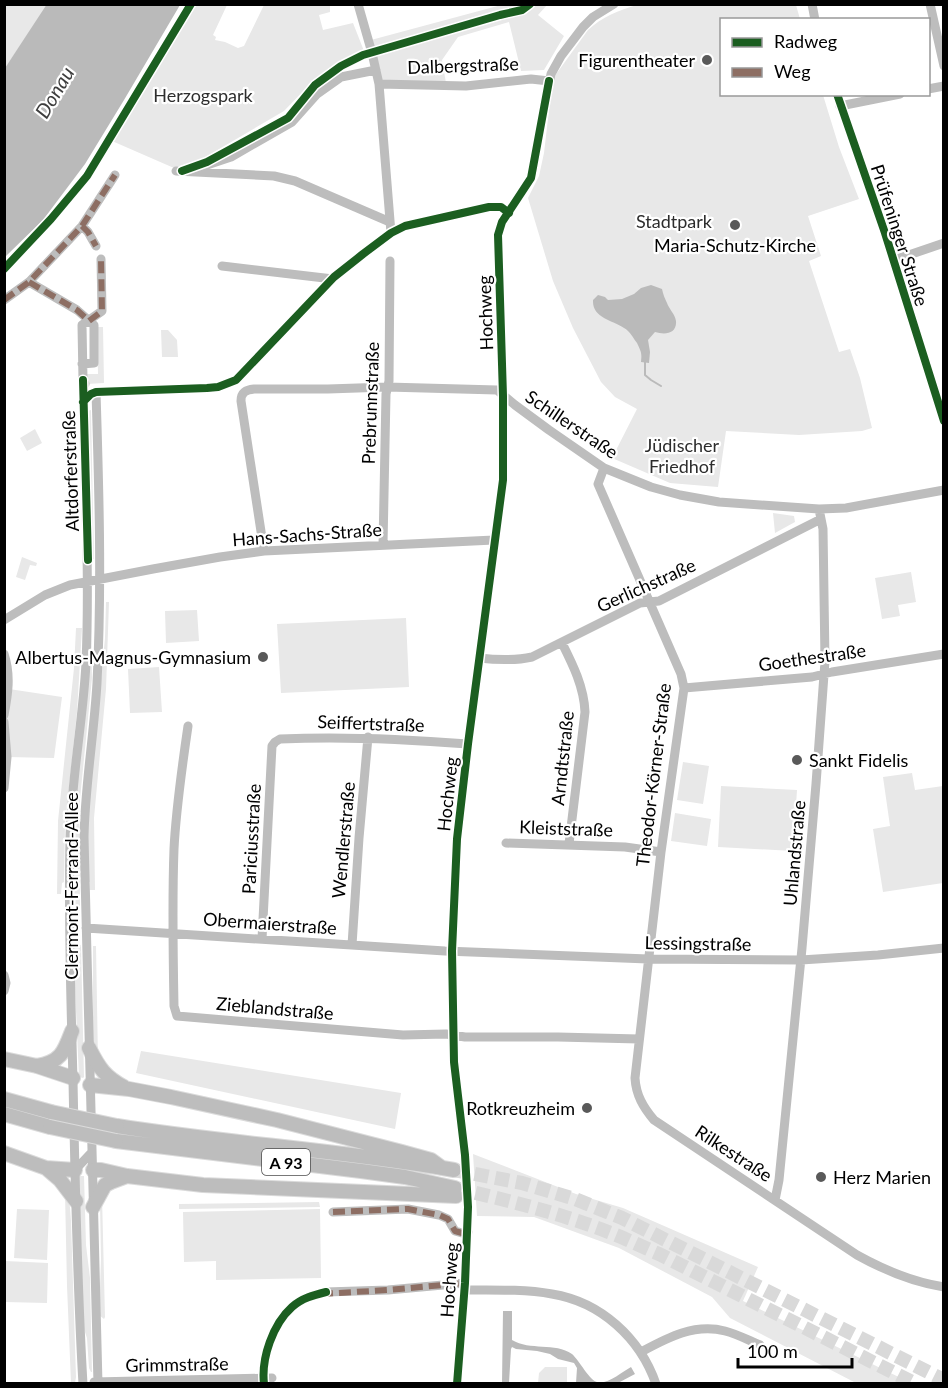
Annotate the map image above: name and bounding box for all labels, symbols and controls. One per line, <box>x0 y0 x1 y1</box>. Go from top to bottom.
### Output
legend <box>720 18 930 96</box>
text: Radweg <box>774 30 837 52</box>
place label: Figurentheater <box>578 49 695 71</box>
street label: Dalbergstraße <box>407 52 519 78</box>
marker: Figurentheater <box>700 53 714 67</box>
text: Weg <box>774 60 811 82</box>
water label: Donau <box>29 62 79 122</box>
park label: Herzogspark <box>153 84 254 106</box>
street label: Prüfeninger Straße <box>867 161 933 309</box>
park label: Stadtpark <box>636 210 713 232</box>
marker: Maria-Schutz-Kirche <box>728 218 742 232</box>
place label: Maria-Schutz-Kirche <box>654 234 816 256</box>
street label: Hochweg <box>473 275 497 351</box>
street label: Prebrunnstraße <box>357 341 383 465</box>
street label: Schillerstraße <box>522 385 622 463</box>
street label: Altdorferstraße <box>57 410 83 532</box>
park label: Jüdischer Friedhof <box>645 434 720 477</box>
street label: Hans-Sachs-Straße <box>232 518 382 550</box>
street label: Gerlichstraße <box>593 553 699 617</box>
street label: Goethestraße <box>757 639 867 675</box>
place label: Albertus-Magnus-Gymnasium <box>15 646 251 668</box>
marker: Albertus-Magnus-Gymnasium <box>256 650 270 664</box>
street label: Theodor-Körner-Straße <box>631 682 675 868</box>
street label: Seiffertstraße <box>317 710 425 736</box>
street label: Arndtstraße <box>546 710 578 806</box>
place label: Sankt Fidelis <box>809 749 908 771</box>
marker: Sankt Fidelis <box>790 753 804 767</box>
street label: Hochweg <box>432 755 462 833</box>
street label: Wendlerstraße <box>327 781 359 899</box>
street label: Pariciusstraße <box>237 783 265 895</box>
street label: Clermont-Ferrand-Allee <box>60 792 82 980</box>
street label: Uhlandstraße <box>778 799 810 907</box>
street label: Kleiststraße <box>519 815 613 841</box>
street label: Obermaierstraße <box>202 907 338 939</box>
street label: Lessingstraße <box>644 931 752 955</box>
street label: Zieblandstraße <box>215 992 335 1024</box>
place label: Rotkreuzheim <box>466 1097 575 1119</box>
marker: Rotkreuzheim <box>580 1101 594 1115</box>
street label: Rilkestraße <box>691 1120 777 1186</box>
road number: A 93 <box>262 1149 310 1175</box>
place label: Herz Marien <box>833 1166 931 1188</box>
marker: Herz Marien <box>814 1170 828 1184</box>
street label: Hochweg <box>435 1242 463 1318</box>
scale bar <box>738 1331 852 1369</box>
text: 100 m <box>747 1340 798 1362</box>
street label: Grimmstraße <box>125 1352 229 1376</box>

